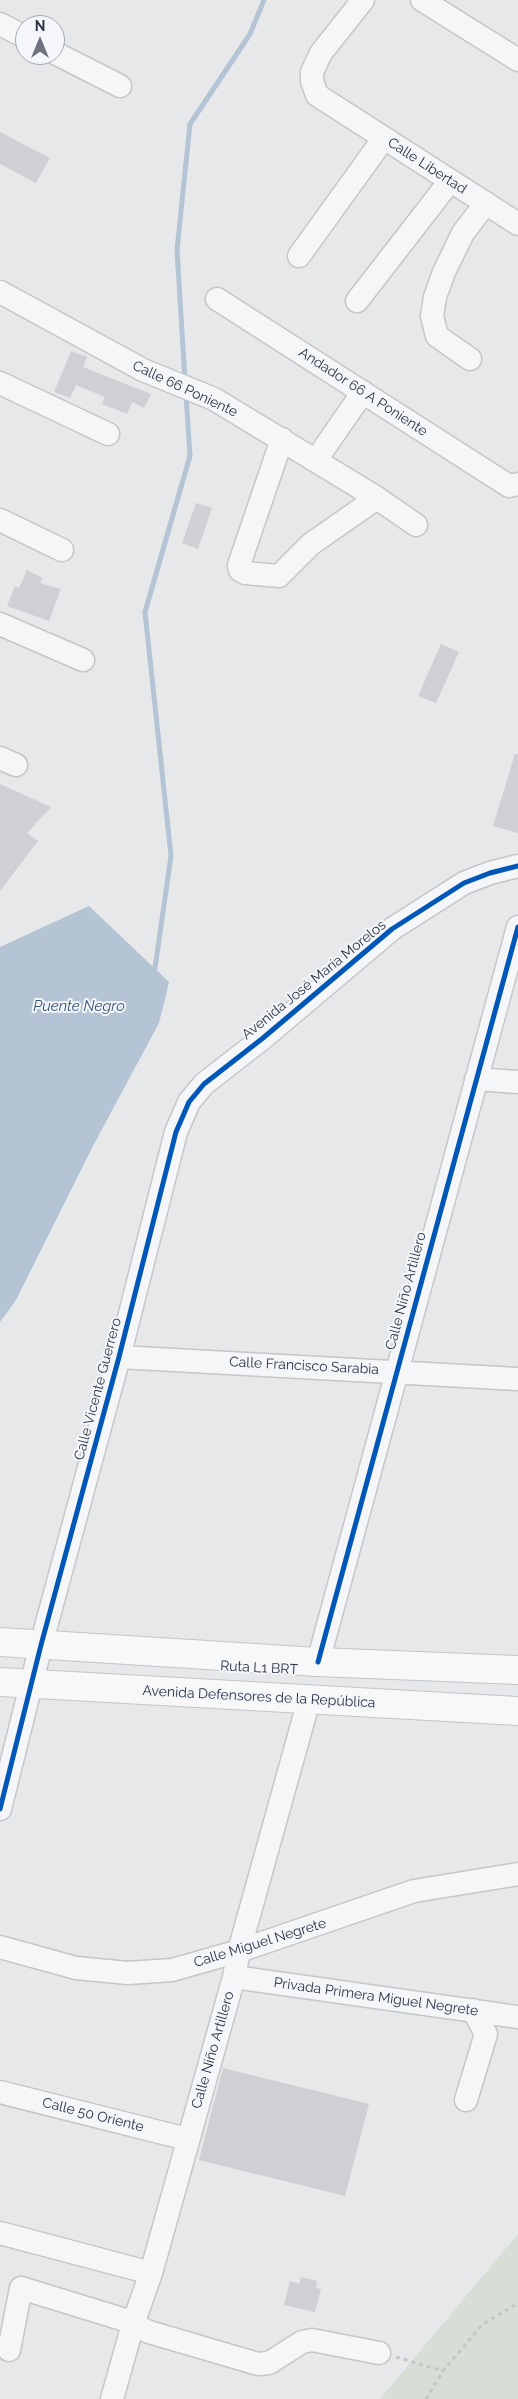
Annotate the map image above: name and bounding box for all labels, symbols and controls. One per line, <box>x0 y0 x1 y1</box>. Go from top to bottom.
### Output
north arrow <box>15 15 65 65</box>
text: N <box>35 18 45 34</box>
street label: Calle Libertad <box>384 134 470 198</box>
street label: Andador 66 A Poniente <box>295 344 431 440</box>
street label: Calle 66 Poniente <box>130 357 240 421</box>
street label: Avenida José María Morelos <box>239 917 389 1043</box>
water label: Puente Negro <box>33 997 125 1015</box>
street label: Calle Niño Artillero <box>382 1230 430 1352</box>
street label: Calle Vicente Guerrero <box>71 1316 125 1462</box>
street label: Calle Francisco Sarabia <box>229 1354 379 1378</box>
street label: Ruta L1 BRT <box>220 1658 298 1678</box>
street label: Avenida Defensores de la República <box>142 1683 376 1711</box>
street label: Calle Miguel Negrete <box>192 1915 328 1971</box>
street label: Privada Primera Miguel Negrete <box>273 1974 479 2020</box>
street label: Calle Niño Artillero <box>188 1989 238 2111</box>
street label: Calle 50 Oriente <box>41 2094 145 2136</box>

